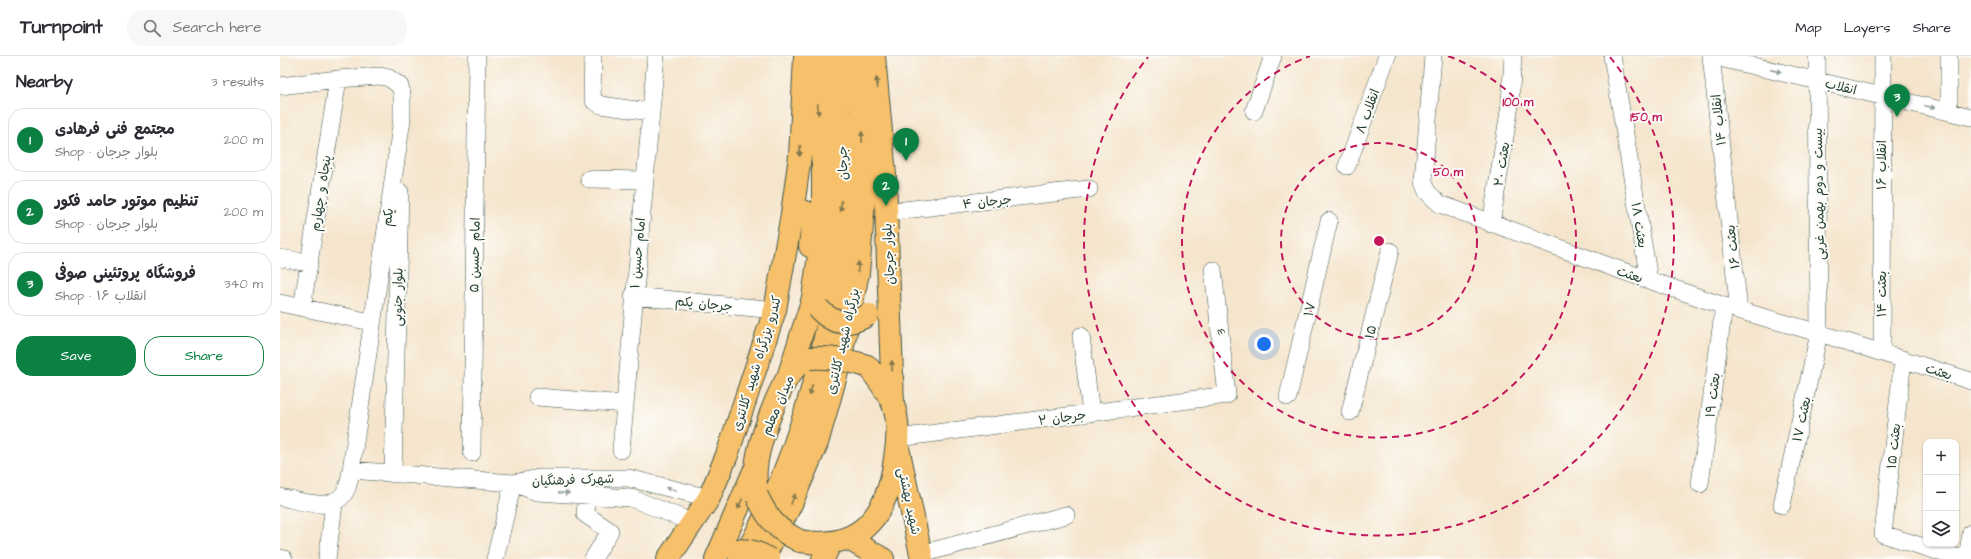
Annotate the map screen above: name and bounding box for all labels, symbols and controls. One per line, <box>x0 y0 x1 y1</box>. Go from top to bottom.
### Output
search box <box>127 10 407 46</box>
text: Turnpoint <box>20 14 103 41</box>
icon: search <box>141 17 163 39</box>
text: Search here <box>173 17 261 38</box>
text: Map <box>1795 18 1822 38</box>
text: Layers <box>1844 18 1891 38</box>
text: Share <box>1913 18 1951 38</box>
one-way arrow <box>1770 68 1782 74</box>
text: Nearby <box>16 70 73 94</box>
text: 3 results <box>211 73 264 91</box>
street label: انقلاب <box>1823 74 1859 100</box>
one-way arrow <box>874 77 880 89</box>
pin: 3 <box>1884 84 1910 117</box>
street label: ۸ انقلاب <box>1352 86 1384 136</box>
street label: ۱۴ انقلاب <box>1707 93 1731 147</box>
text: 100 m <box>1503 94 1534 111</box>
one-way arrow <box>815 103 821 115</box>
one-way arrow <box>1924 104 1936 110</box>
text: 150 m <box>1630 109 1663 126</box>
text: مجتمع فنی فرهادی <box>55 119 175 140</box>
pin: 1 <box>893 128 919 161</box>
street label: بیست و دوم بهمن غربی <box>1809 128 1830 260</box>
text: 1 <box>29 131 31 149</box>
text: 200 m <box>224 131 263 149</box>
one-way arrow <box>858 131 865 143</box>
street label: ۲۰ بعثت <box>1490 140 1514 188</box>
street label: انقلاب ۱۶ <box>1873 140 1891 190</box>
text: Shop · بلوار جرجان <box>55 143 158 161</box>
one-way arrow <box>797 145 803 158</box>
street label: جرجان <box>833 145 853 180</box>
street label: پنجاه و چهارم <box>306 153 337 233</box>
text: 50 m <box>1433 164 1464 181</box>
pin: 2 <box>873 173 899 206</box>
street label: ۴ جرجان <box>962 190 1013 214</box>
text: تنظیم موتور حامد فکور <box>55 191 198 212</box>
one-way arrow <box>838 200 845 213</box>
street label: ۱۸ بعثت <box>1627 201 1651 249</box>
text: 2 <box>26 203 34 221</box>
text: 200 m <box>224 203 263 221</box>
street label: یکم <box>378 207 399 228</box>
text: Shop · بلوار جرجان <box>55 215 158 233</box>
street label: امام حسین ۵ <box>465 217 486 293</box>
street label: امام حسین ۱ <box>626 217 651 289</box>
street label: بلوار جرجان <box>878 223 900 285</box>
street label: ۱۶ بعثت <box>1721 224 1745 270</box>
centre of rings <box>1372 234 1386 248</box>
one-way arrow <box>855 261 861 273</box>
street label: بعثت <box>1614 262 1645 288</box>
text: فروشگاه پروتئینی صوفی <box>55 263 196 284</box>
street label: بلوار جنوبی <box>388 267 408 327</box>
street label: ۱۴ بعثت <box>1873 271 1891 317</box>
text: 3 <box>27 275 33 293</box>
text: 340 m <box>224 275 263 293</box>
street label: بزرگراه شهید کلانتری <box>822 286 864 396</box>
text: Shop · انقلاب ۱۶ <box>55 287 147 305</box>
street label: جرجان یکم <box>674 292 734 317</box>
street label: کندرو بزرگراه شهید کلانتری <box>728 293 786 433</box>
street label: ۱۷ <box>1300 300 1320 318</box>
street label: ۱۵ <box>1361 323 1381 341</box>
street label: 3 <box>1212 327 1230 336</box>
your location <box>1254 334 1274 354</box>
button: Save <box>16 336 136 376</box>
button: Share <box>144 336 264 376</box>
one-way arrow <box>889 359 895 372</box>
street label: بعثت <box>1923 359 1954 385</box>
street label: بعثت ۱۹ <box>1701 372 1725 419</box>
street label: میدان معلم <box>757 373 800 438</box>
one-way arrow <box>808 385 814 397</box>
street label: ۱۷ بعثت <box>1788 395 1816 444</box>
street label: جرجان ۲ <box>1037 406 1087 430</box>
street label: بعثت ۱۵ <box>1883 422 1905 470</box>
map controls <box>1923 439 1959 547</box>
button: + <box>1923 439 1959 475</box>
street label: شهید بهشتی <box>893 466 925 536</box>
street label: شهرک فرهنگیان <box>532 470 614 490</box>
button: − <box>1923 475 1959 511</box>
one-way arrow <box>665 486 677 492</box>
one-way arrow <box>558 490 571 496</box>
one-way arrow <box>790 494 796 505</box>
one-way arrow <box>737 499 743 510</box>
button: layers <box>1923 511 1959 547</box>

